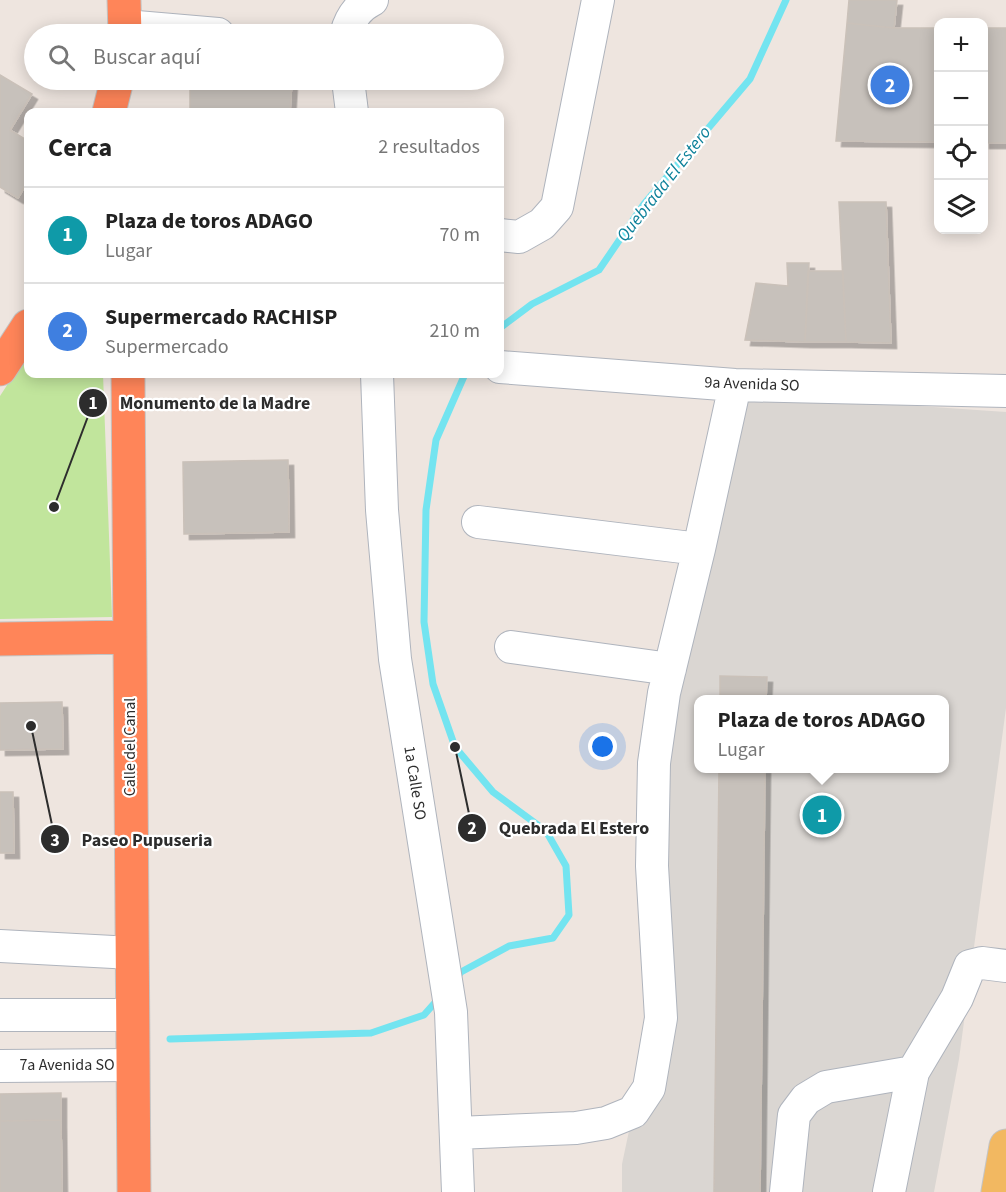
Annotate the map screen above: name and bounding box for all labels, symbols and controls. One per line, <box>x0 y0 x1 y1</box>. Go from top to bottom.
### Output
map controls <box>934 18 988 234</box>
button: + <box>934 18 988 72</box>
search box <box>24 24 504 90</box>
icon: search <box>45 41 78 74</box>
text: Buscar aquí <box>93 41 201 73</box>
pin: 2 <box>870 62 910 107</box>
button: − <box>934 72 988 126</box>
water label: Quebrada El Estero <box>611 121 717 247</box>
button: locate <box>934 126 988 180</box>
text: Cerca <box>48 129 112 166</box>
text: 2 resultados <box>378 133 480 161</box>
button: layers <box>934 180 988 234</box>
text: Plaza de toros ADAGO <box>105 205 313 237</box>
text: 1 <box>62 221 73 249</box>
text: 70 m <box>440 221 480 249</box>
text: Lugar <box>105 237 152 265</box>
text: Supermercado RACHISP <box>105 301 337 333</box>
text: 2 <box>62 317 73 345</box>
text: 210 m <box>430 317 480 345</box>
text: Supermercado <box>105 333 229 361</box>
street label: 9a Avenida SO <box>704 371 800 397</box>
callout: Monumento de la Madre <box>78 385 322 421</box>
text: 1 <box>88 391 98 416</box>
text: Monumento de la Madre <box>120 391 310 416</box>
popup <box>694 695 949 773</box>
street label: Calle del Canal <box>119 698 141 796</box>
text: Plaza de toros ADAGO <box>717 704 926 736</box>
your location <box>588 732 617 761</box>
text: Lugar <box>717 736 765 764</box>
street label: 1a Calle SO <box>398 744 432 822</box>
pin: 1 <box>802 792 842 838</box>
callout: Quebrada El Estero <box>457 810 661 846</box>
text: 2 <box>467 816 477 841</box>
text: Quebrada El Estero <box>499 816 649 841</box>
callout: Paseo Pupuseria <box>40 821 224 857</box>
text: 3 <box>50 828 60 853</box>
text: Paseo Pupuseria <box>82 828 212 853</box>
street label: 7a Avenida SO <box>19 1054 115 1076</box>

